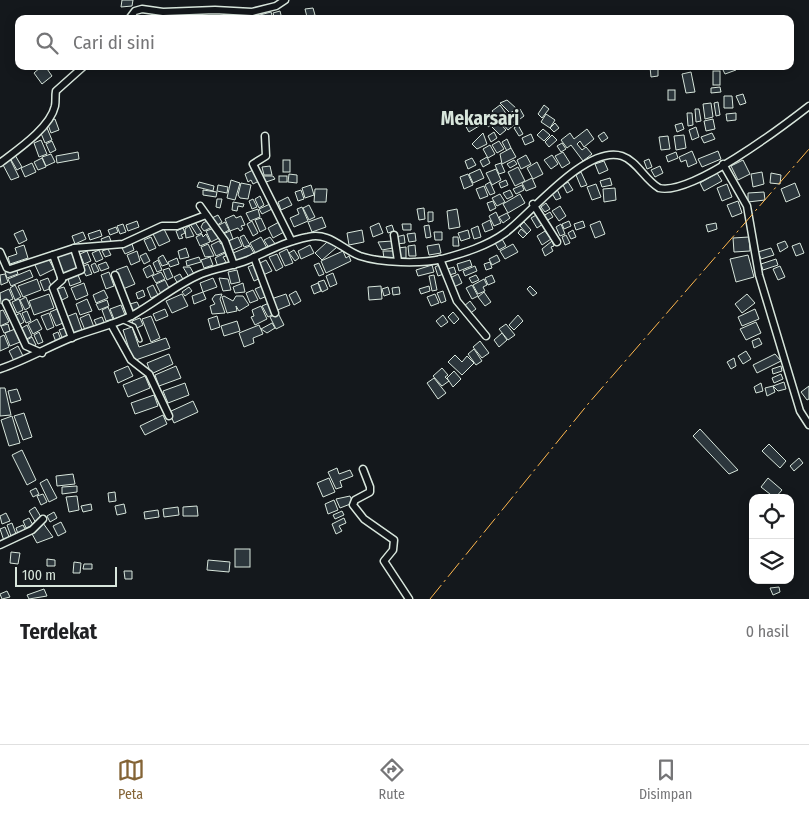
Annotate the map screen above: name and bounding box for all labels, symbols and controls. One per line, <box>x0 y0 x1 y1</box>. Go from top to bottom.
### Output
search box <box>15 15 794 70</box>
icon: search <box>33 29 61 57</box>
text: Cari di sini <box>73 31 155 54</box>
district label: Mekarsari <box>441 107 519 130</box>
map controls <box>749 494 794 584</box>
button: locate <box>749 494 794 539</box>
button: layers <box>749 539 794 584</box>
scale bar <box>15 564 118 587</box>
text: 100 m <box>22 567 56 584</box>
text: Terdekat <box>20 619 97 645</box>
text: 0 hasil <box>746 622 789 641</box>
tab: Peta <box>117 756 145 803</box>
tab: Rute <box>378 756 406 803</box>
tab: Disimpan <box>639 756 692 803</box>

